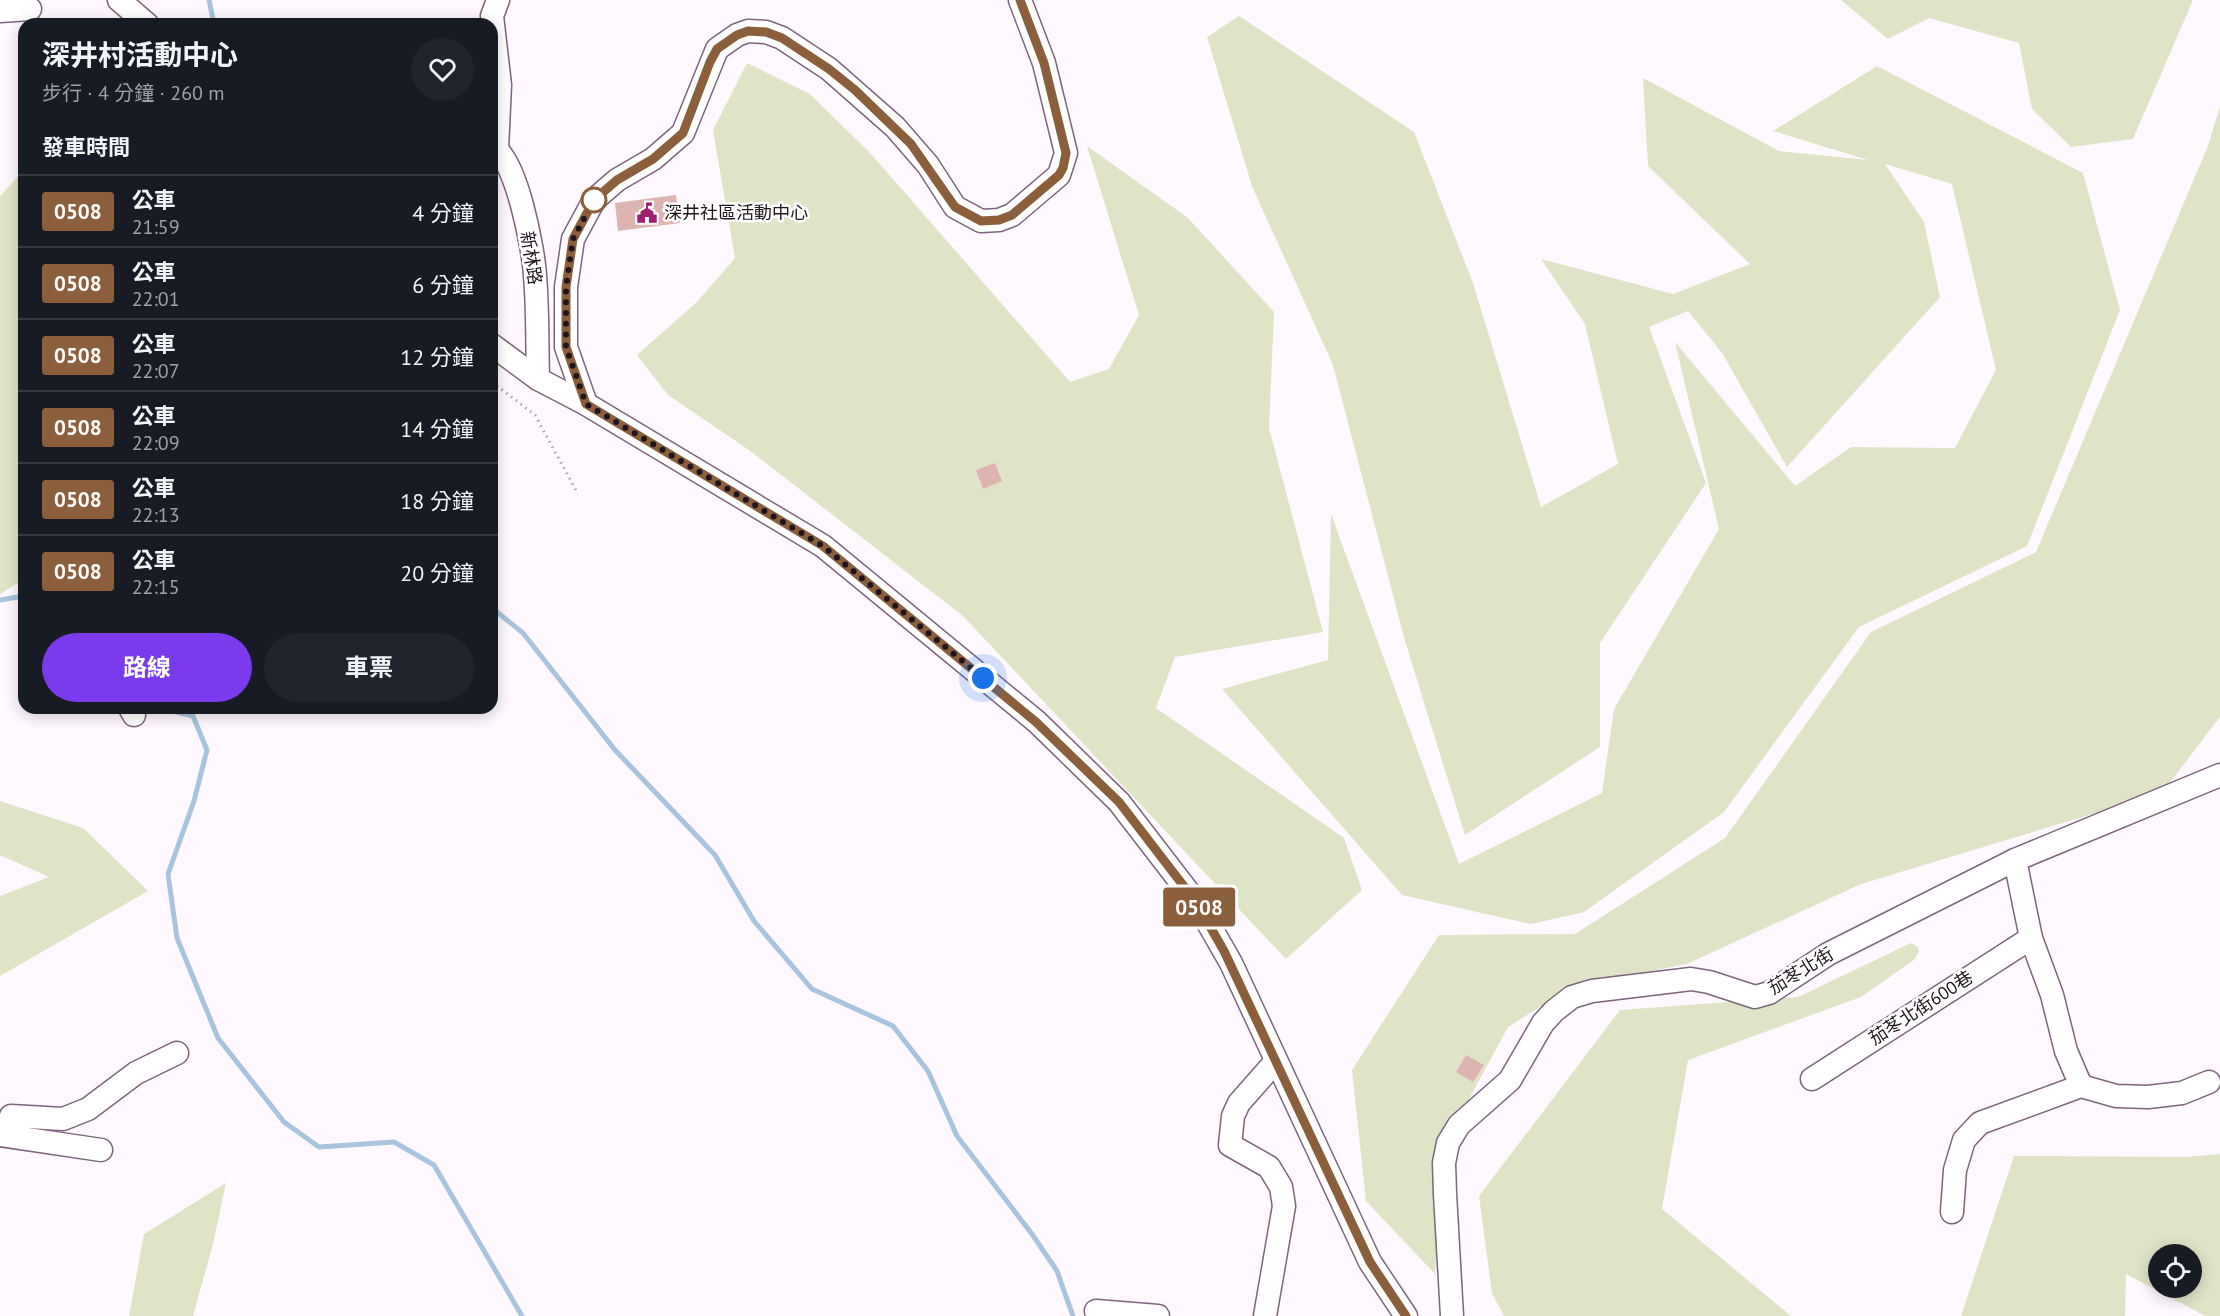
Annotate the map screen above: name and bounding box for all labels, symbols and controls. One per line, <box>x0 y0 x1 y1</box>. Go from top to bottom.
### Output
text: 深井村活動中心 <box>42 36 238 73</box>
button: heart <box>411 38 474 101</box>
text: 步行 · 4 分鐘 · 260 m <box>42 80 225 106</box>
text: 發車時間 <box>42 133 130 161</box>
text: 公車 <box>132 186 176 214</box>
unlabelled marker <box>581 187 607 213</box>
text: 0508 <box>54 198 102 225</box>
text: 4 分鐘 <box>412 199 474 227</box>
public building icon: 深井社區活動中心 <box>635 201 659 225</box>
place label: 深井社區活動中心 <box>664 201 808 224</box>
text: 21:59 <box>132 214 180 240</box>
street label: 新林路 <box>516 229 547 286</box>
text: 公車 <box>132 258 176 286</box>
text: 0508 <box>54 270 102 297</box>
text: 6 分鐘 <box>412 271 474 299</box>
text: 22:01 <box>132 286 180 312</box>
text: 公車 <box>132 330 176 358</box>
text: 0508 <box>54 342 102 369</box>
text: 12 分鐘 <box>400 343 474 371</box>
text: 22:07 <box>132 358 180 384</box>
text: 公車 <box>132 402 176 430</box>
text: 0508 <box>54 414 102 441</box>
text: 14 分鐘 <box>400 415 474 443</box>
text: 22:09 <box>132 430 180 456</box>
text: 公車 <box>132 474 176 502</box>
text: 0508 <box>54 486 102 513</box>
text: 18 分鐘 <box>400 487 474 515</box>
text: 22:13 <box>132 502 180 528</box>
text: 公車 <box>132 546 176 574</box>
text: 0508 <box>54 558 102 585</box>
text: 20 分鐘 <box>400 559 474 587</box>
text: 22:15 <box>132 574 180 600</box>
button: 路線 <box>42 633 252 702</box>
button: 車票 <box>264 633 474 702</box>
your location <box>968 663 998 693</box>
line badge: 0508 <box>1157 888 1241 926</box>
text: 0508 <box>1175 894 1223 921</box>
street label: 茄苳北街 <box>1764 942 1838 999</box>
street label: 茄苳北街600巷 <box>1864 965 1977 1050</box>
map controls <box>2148 1244 2202 1298</box>
button: locate <box>2148 1244 2202 1298</box>

